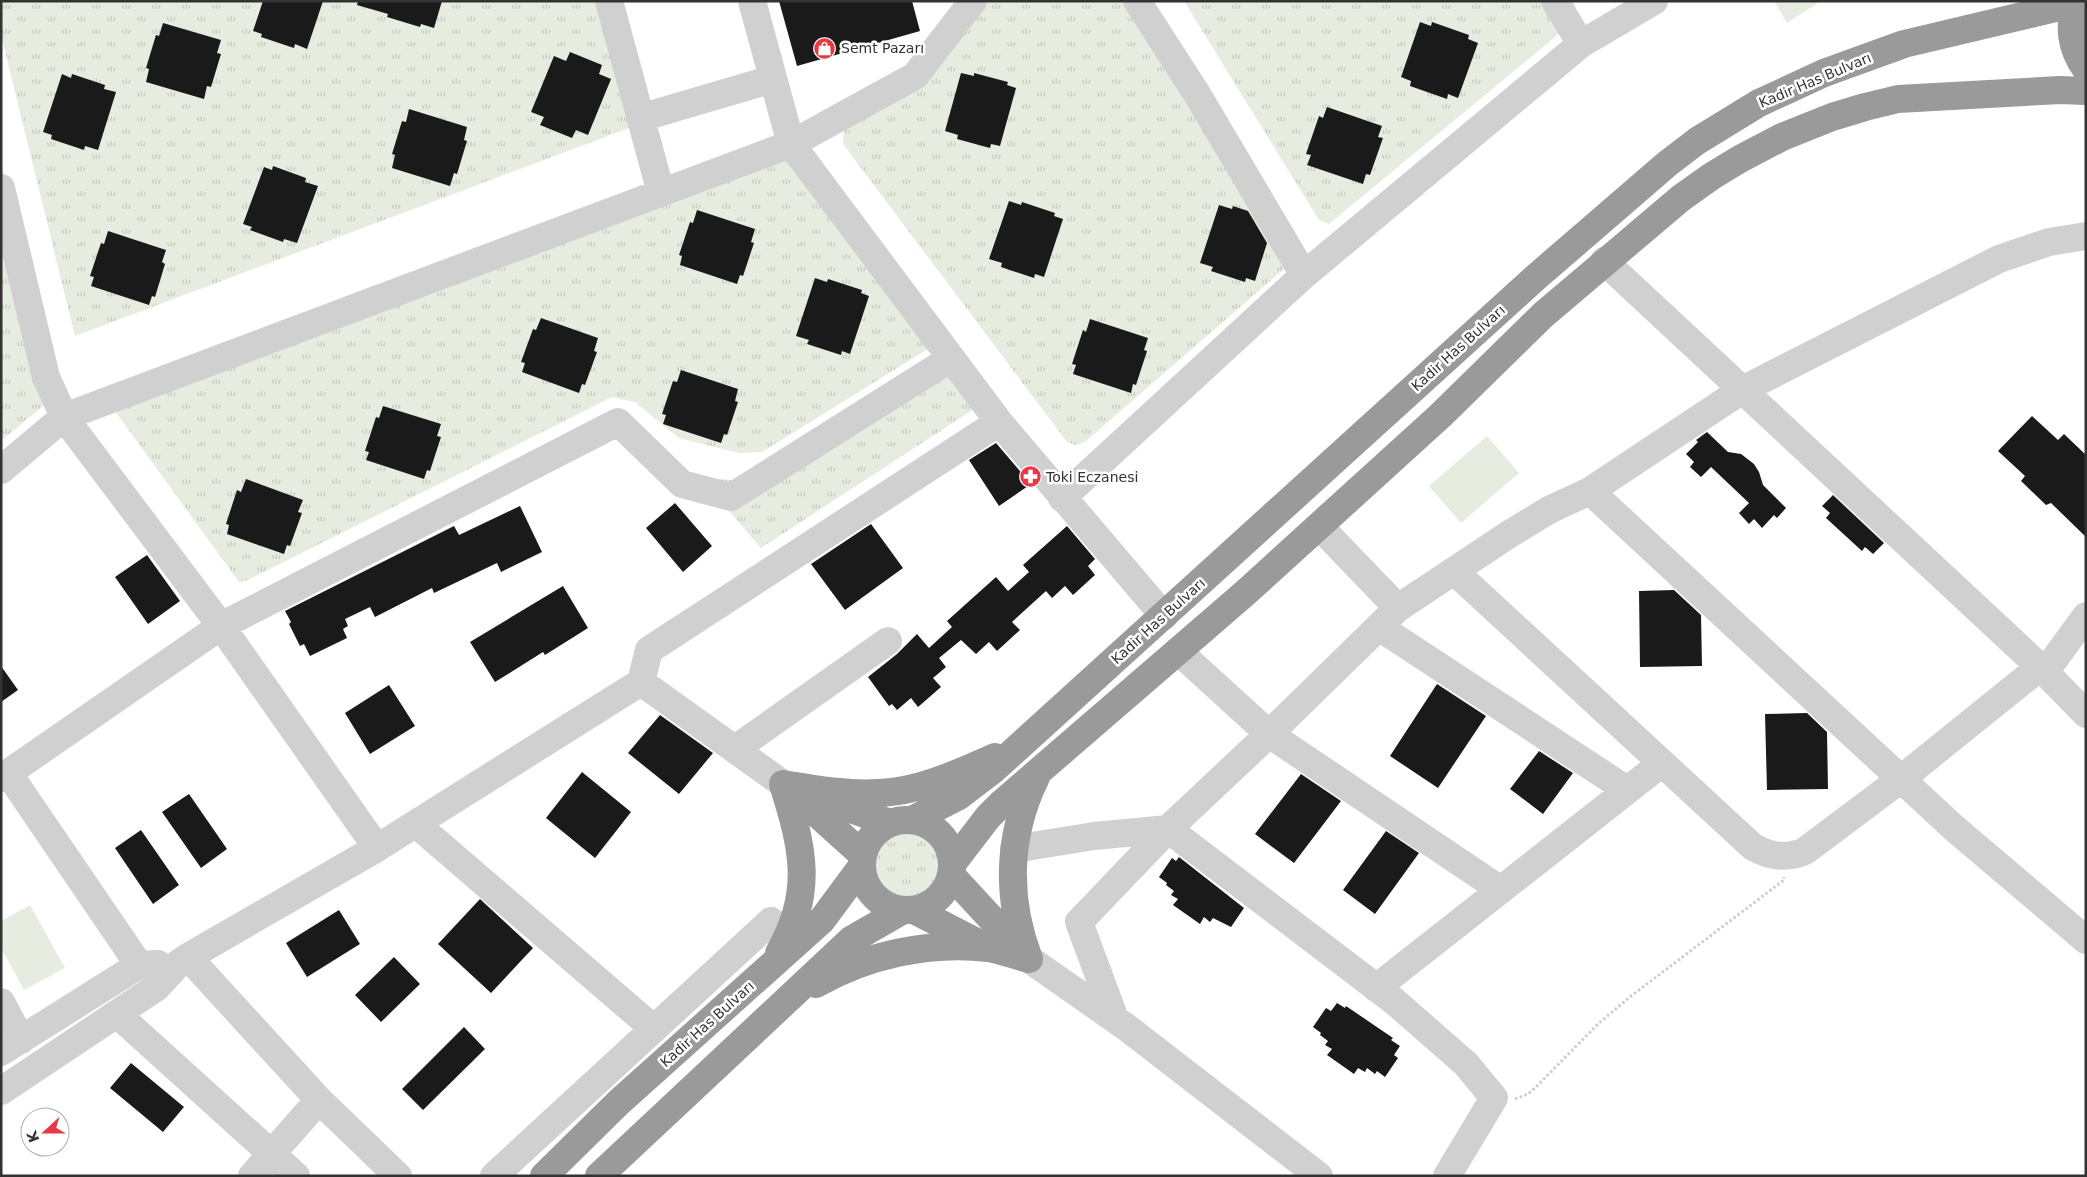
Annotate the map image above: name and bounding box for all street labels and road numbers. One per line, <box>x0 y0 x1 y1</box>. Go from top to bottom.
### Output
street label: Kadir Has Bulvarı <box>1757 49 1873 111</box>
street label: Kadir Has Bulvarı <box>1408 302 1508 394</box>
street label: Kadir Has Bulvarı <box>1108 575 1208 667</box>
street label: Kadir Has Bulvarı <box>657 978 757 1070</box>

